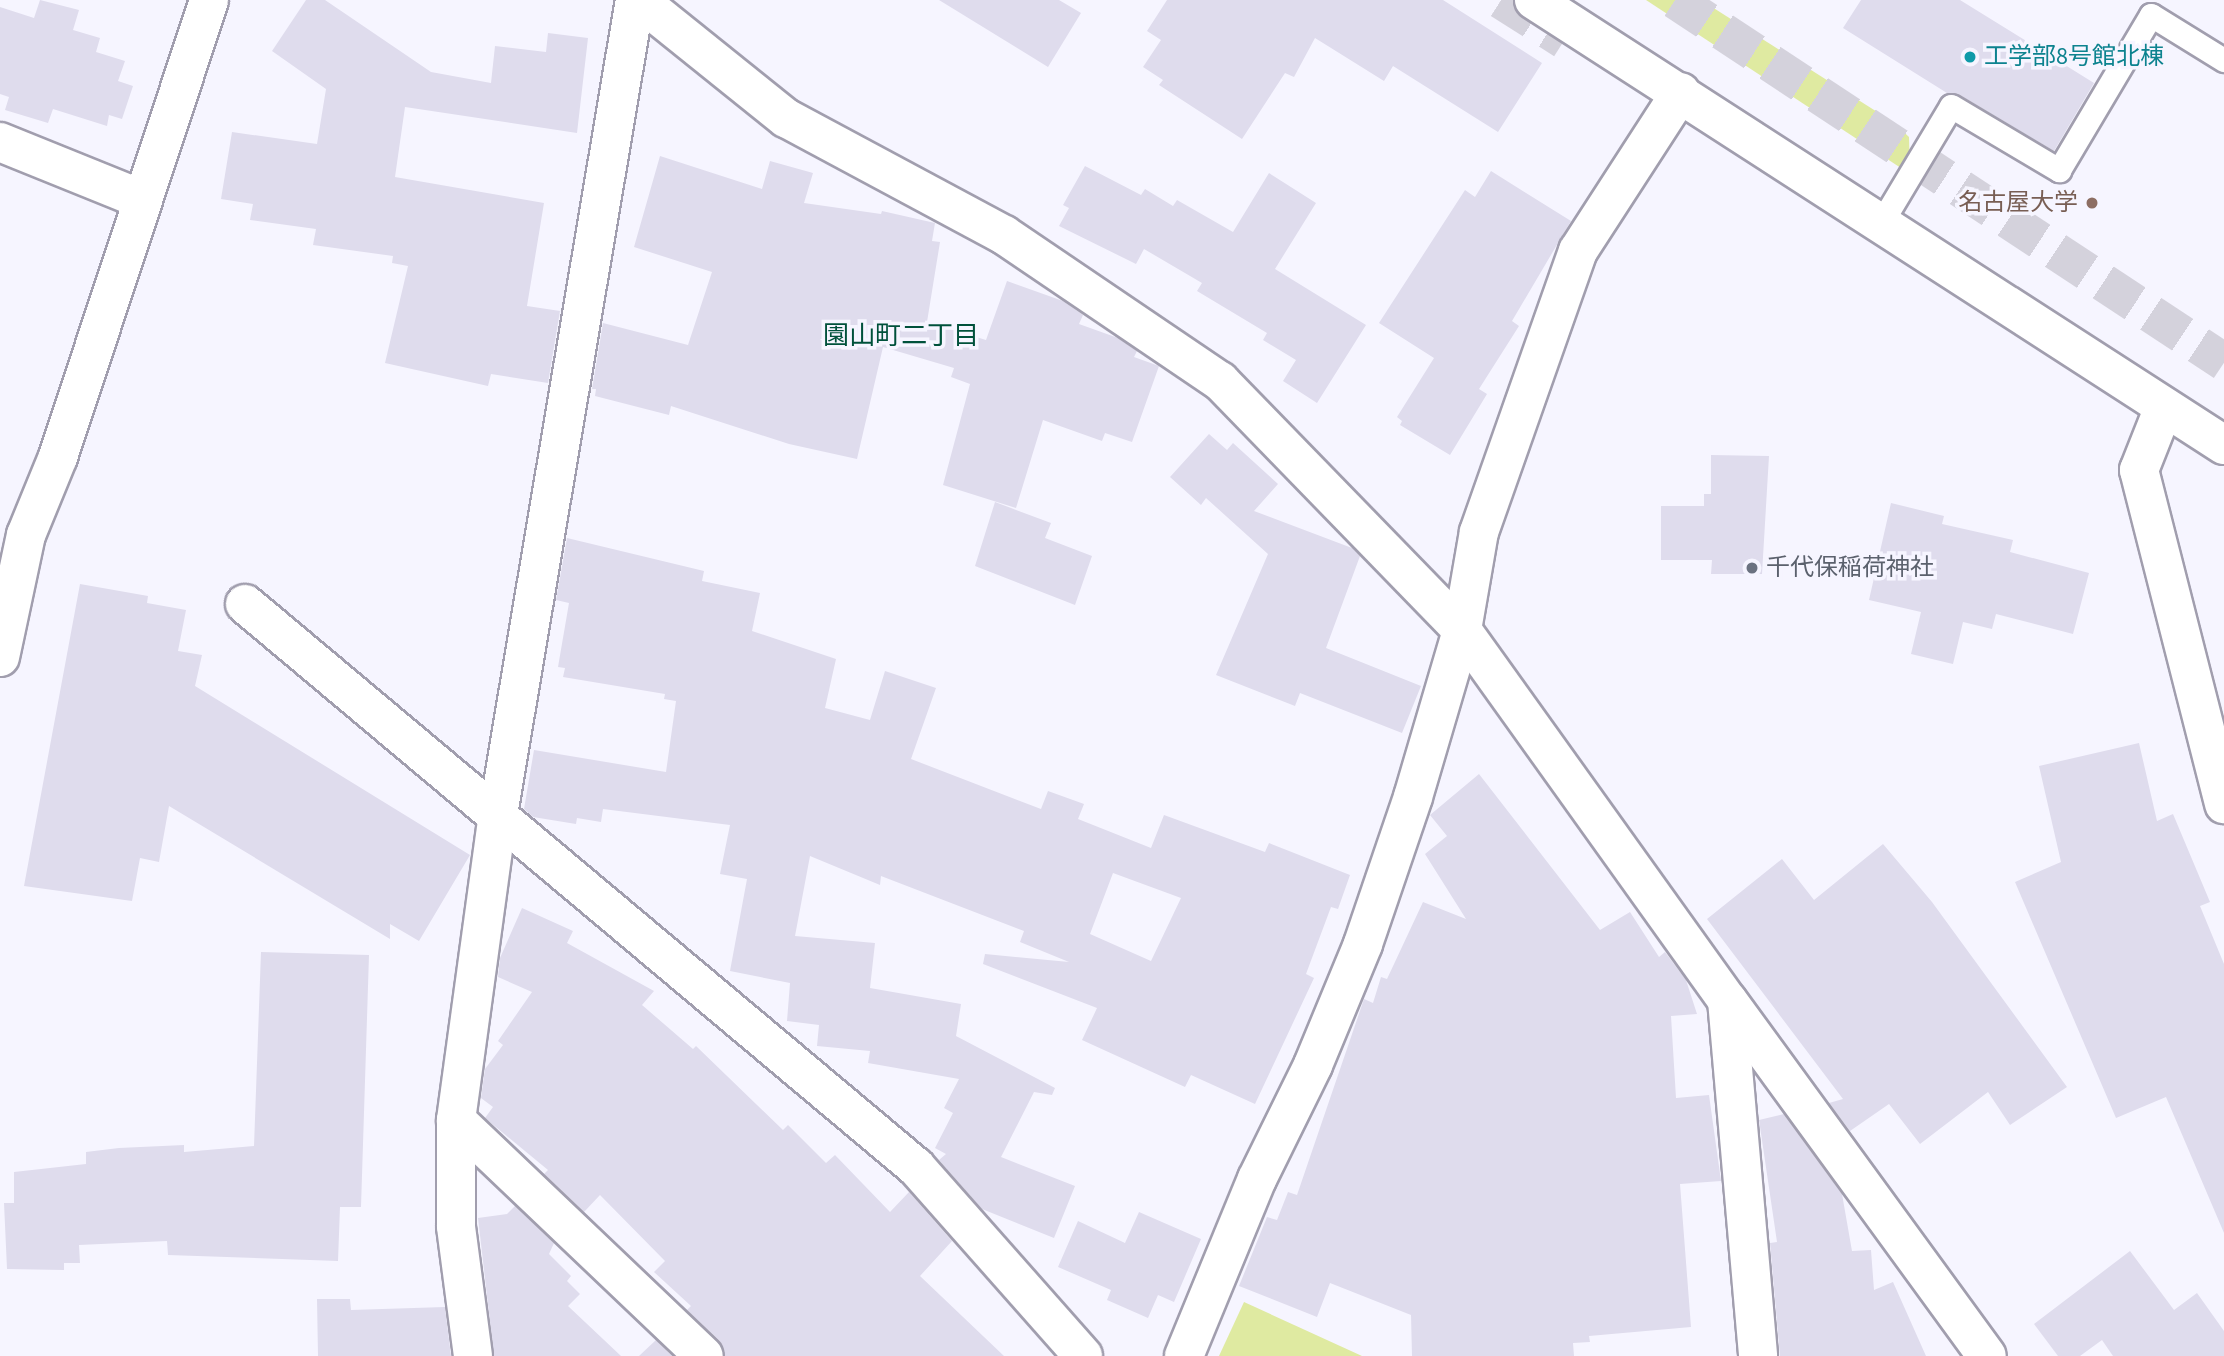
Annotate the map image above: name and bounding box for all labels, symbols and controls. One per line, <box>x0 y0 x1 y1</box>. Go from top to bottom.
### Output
place label: 工学部8号館北棟 <box>1984 43 2164 71</box>
marker: 工学部8号館北棟 <box>1962 49 1978 65</box>
place label: 名古屋大学 <box>1958 189 2078 217</box>
marker: 名古屋大学 <box>2084 195 2100 211</box>
district label: 園山町二丁目 <box>823 320 979 352</box>
place label: 千代保稲荷神社 <box>1766 554 1934 582</box>
marker: 千代保稲荷神社 <box>1744 560 1760 576</box>

